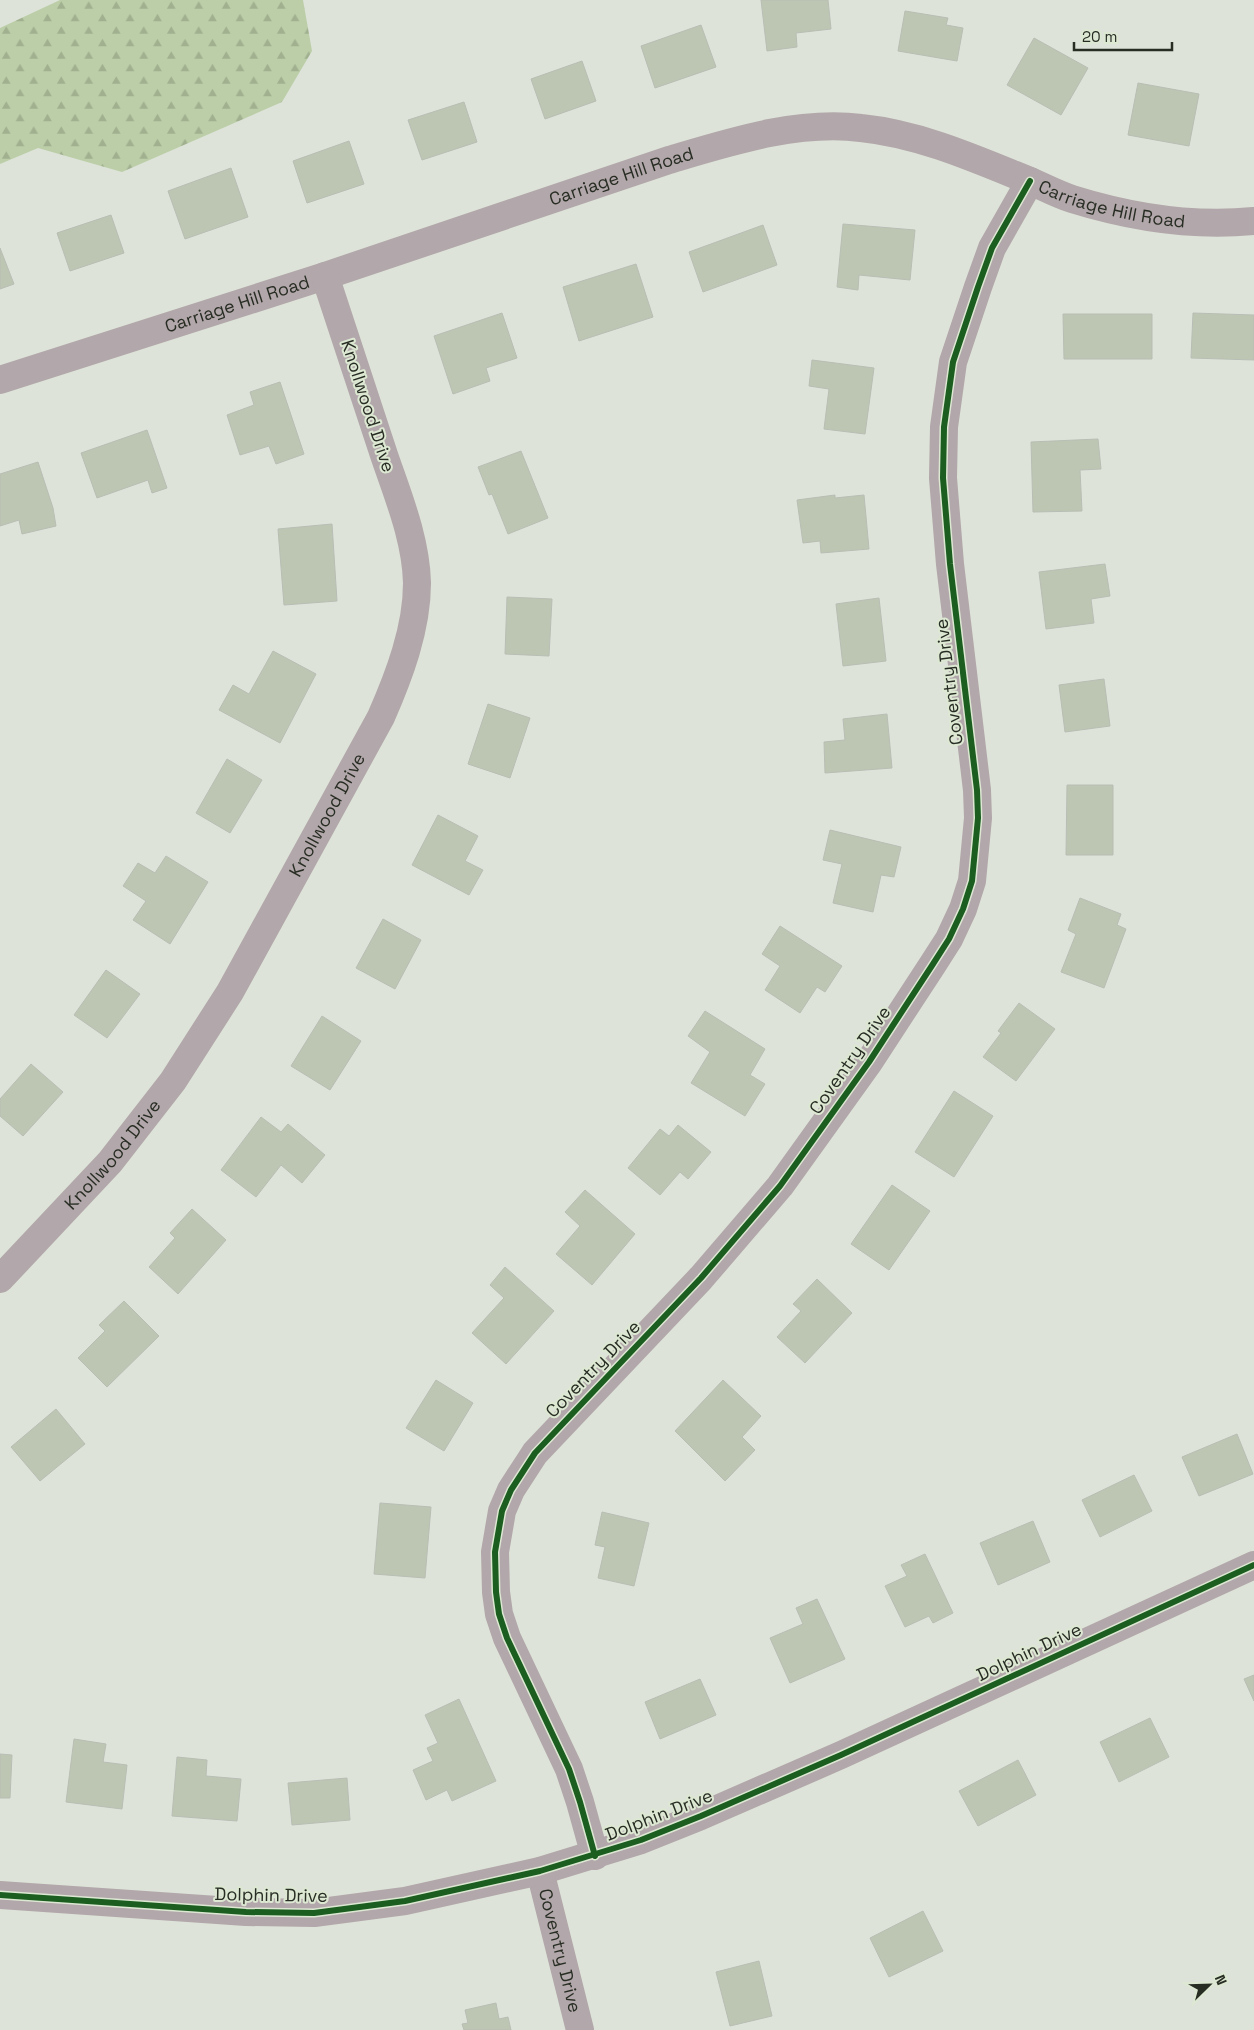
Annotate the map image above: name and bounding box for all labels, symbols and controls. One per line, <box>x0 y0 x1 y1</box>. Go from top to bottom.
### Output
scale bar <box>1074 20 1172 52</box>
text: 20 m <box>1082 27 1117 46</box>
street label: Carriage Hill Road <box>546 141 696 211</box>
street label: Carriage Hill Road <box>1035 174 1186 232</box>
street label: Carriage Hill Road <box>162 270 312 338</box>
street label: Knollwood Drive <box>336 337 401 475</box>
street label: Coventry Drive <box>929 618 968 746</box>
street label: Knollwood Drive <box>284 749 370 881</box>
street label: Coventry Drive <box>804 1001 895 1118</box>
street label: Knollwood Drive <box>59 1094 166 1214</box>
street label: Coventry Drive <box>540 1315 645 1422</box>
street label: Dolphin Drive <box>973 1617 1085 1686</box>
street label: Dolphin Drive <box>602 1783 716 1846</box>
street label: Dolphin Drive <box>214 1882 328 1907</box>
street label: Coventry Drive <box>534 1886 587 2015</box>
north arrow <box>1184 1960 1234 2010</box>
text: N <box>1211 1972 1231 1988</box>

